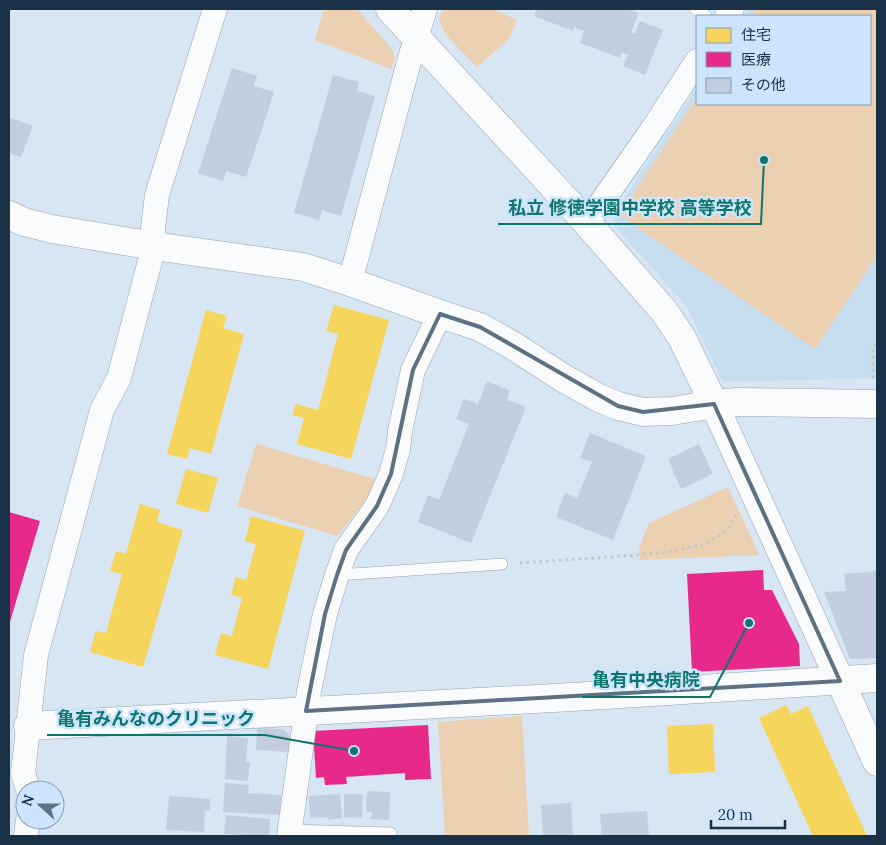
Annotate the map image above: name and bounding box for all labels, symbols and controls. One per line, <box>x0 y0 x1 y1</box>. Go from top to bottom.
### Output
legend <box>696 15 871 105</box>
text: 住宅 <box>741 25 771 44</box>
text: 医療 <box>741 50 771 69</box>
text: その他 <box>741 75 786 94</box>
callout: 私立 修徳学園中学校 高等学校 <box>498 191 761 224</box>
text: 私立 修徳学園中学校 高等学校 <box>508 196 752 219</box>
callout: 亀有中央病院 <box>582 664 710 697</box>
text: 亀有中央病院 <box>592 668 700 691</box>
callout: 亀有みんなのクリニック <box>47 702 265 735</box>
text: 亀有みんなのクリニック <box>57 707 255 730</box>
north arrow <box>15 780 65 830</box>
text: N <box>18 792 38 809</box>
scale bar <box>711 798 785 830</box>
text: 20 m <box>718 805 753 824</box>

